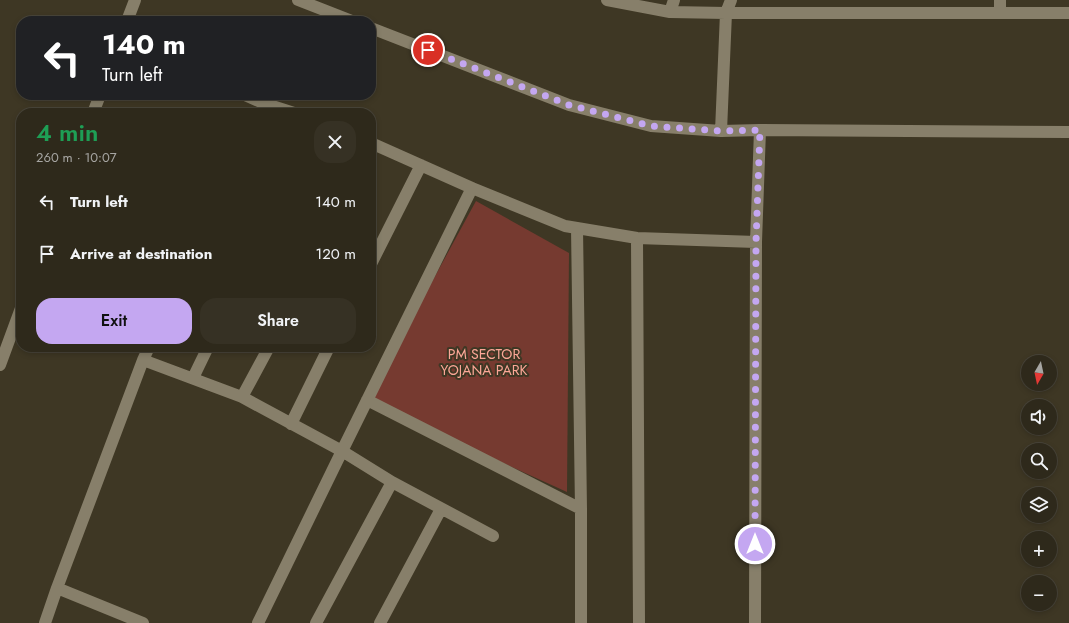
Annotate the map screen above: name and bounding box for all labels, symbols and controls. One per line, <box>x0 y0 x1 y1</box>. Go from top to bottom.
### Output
text: 140 m <box>102 24 186 65</box>
icon: left <box>36 32 88 84</box>
pin <box>411 33 445 67</box>
icon: arrive <box>417 39 439 61</box>
text: Turn left <box>102 62 162 88</box>
text: 4 min <box>36 115 98 150</box>
button: close <box>314 121 356 163</box>
text: 260 m · 10:07 <box>36 148 117 167</box>
icon: left <box>36 191 58 213</box>
text: Turn left <box>70 191 128 213</box>
text: 140 m <box>315 191 356 213</box>
icon: arrive <box>36 243 58 265</box>
text: Arrive at destination <box>70 243 212 265</box>
text: 120 m <box>316 243 356 265</box>
button: Exit <box>36 298 192 344</box>
button: Share <box>200 298 356 344</box>
park label: PM SECTOR YOJANA PARK <box>441 344 527 380</box>
north arrow <box>1021 355 1057 391</box>
map controls <box>1021 355 1057 611</box>
button: sound <box>1021 399 1057 435</box>
button: search <box>1021 443 1057 479</box>
button: layers <box>1021 487 1057 523</box>
position arrow <box>734 523 776 565</box>
button: + <box>1021 531 1057 567</box>
button: − <box>1021 575 1057 611</box>

